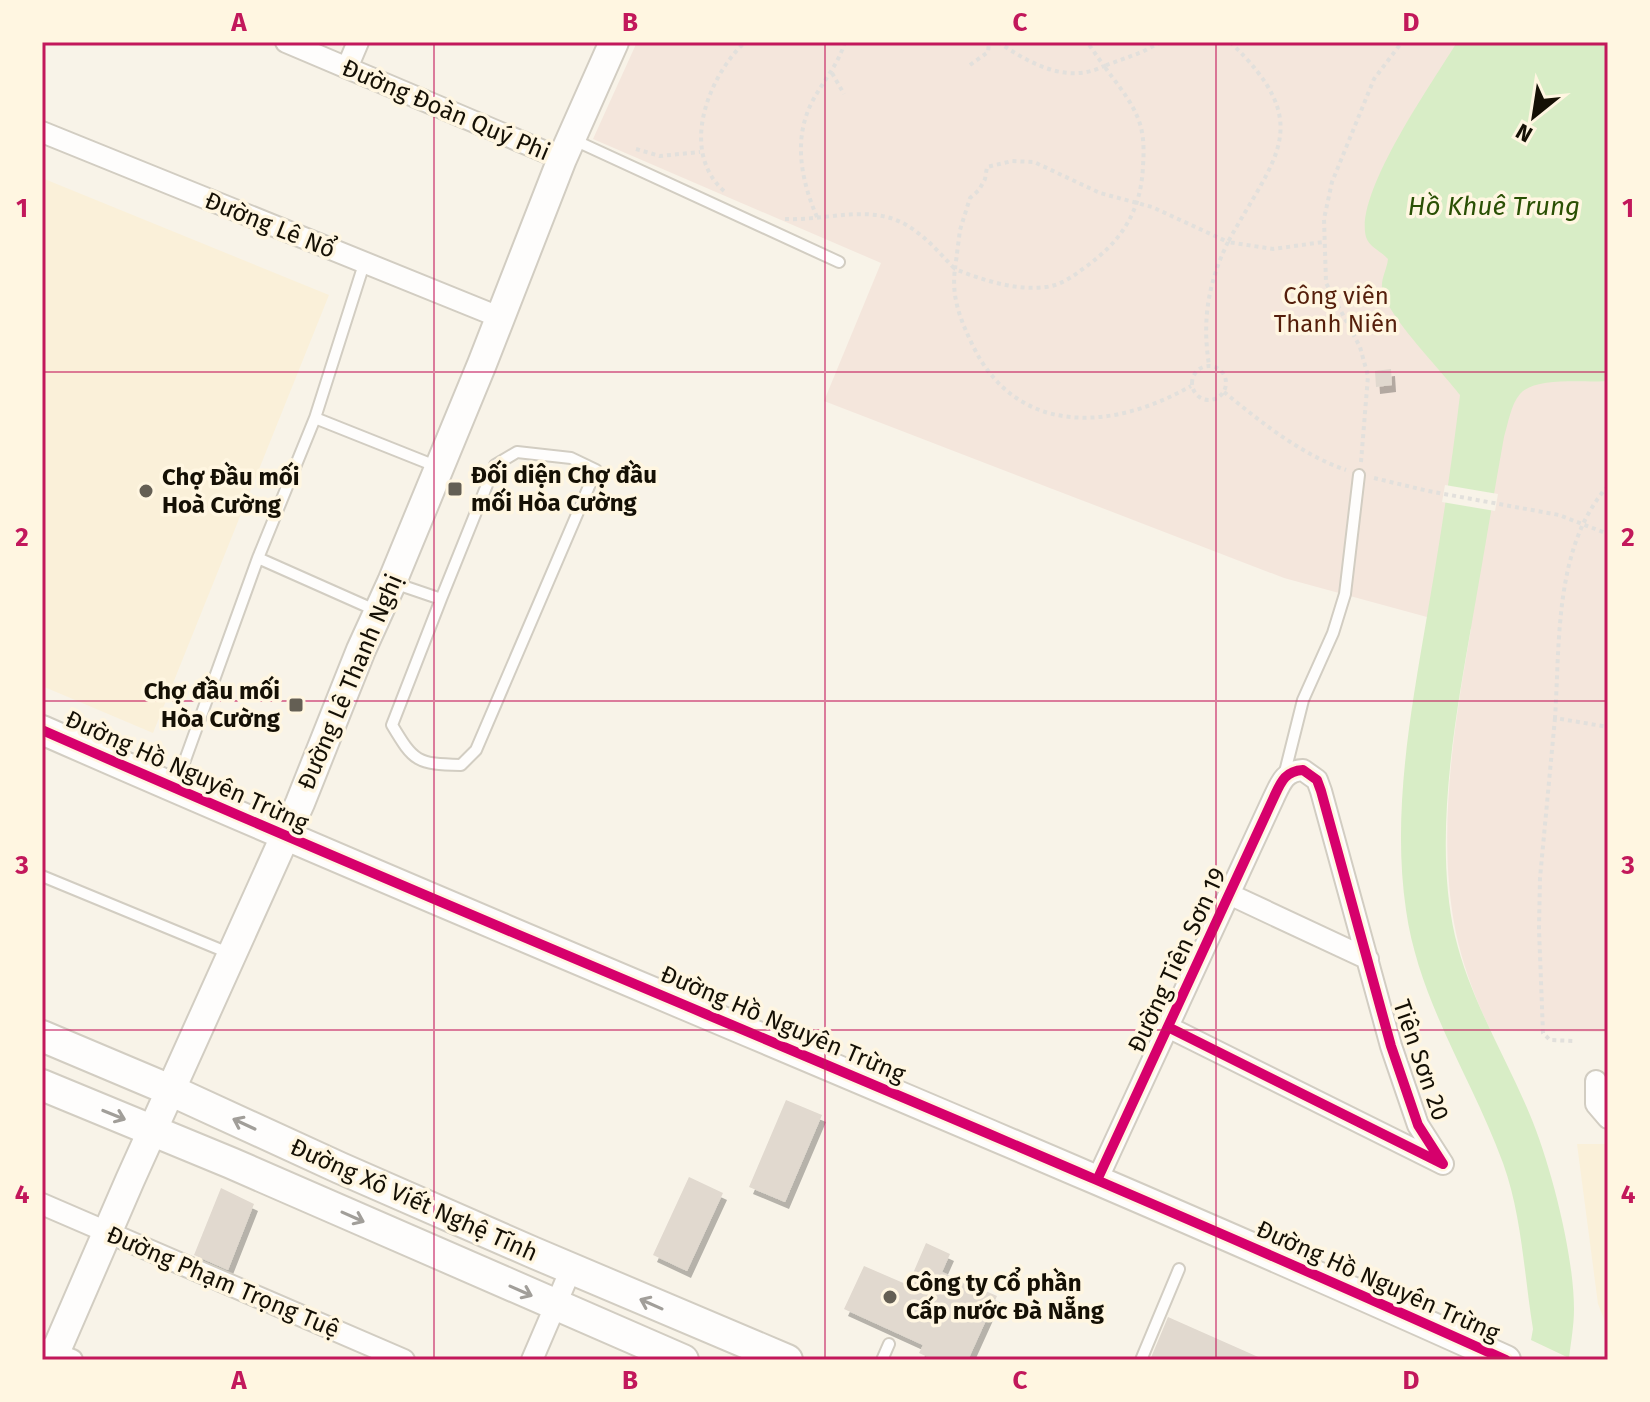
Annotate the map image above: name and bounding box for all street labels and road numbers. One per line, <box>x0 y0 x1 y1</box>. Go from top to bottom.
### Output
street label: Đường Đoàn Quý Phi <box>338 54 554 166</box>
street label: Đường Lê Nổ <box>201 185 340 264</box>
street label: Đường Lê Thanh Nghị <box>292 570 408 794</box>
street label: Đường Hồ Nguyên Trừng <box>61 705 313 838</box>
street label: Đường Tiên Sơn 19 <box>1122 863 1232 1057</box>
street label: Đường Hồ Nguyên Trừng <box>656 960 910 1089</box>
street label: Tiên Sơn 20 <box>1387 996 1455 1124</box>
street label: Đường Xô Viết Nghệ Tĩnh <box>286 1133 542 1267</box>
street label: Đường Hồ Nguyên Trừng <box>1252 1215 1504 1348</box>
street label: Đường Phạm Trọng Tuệ <box>102 1220 344 1344</box>

